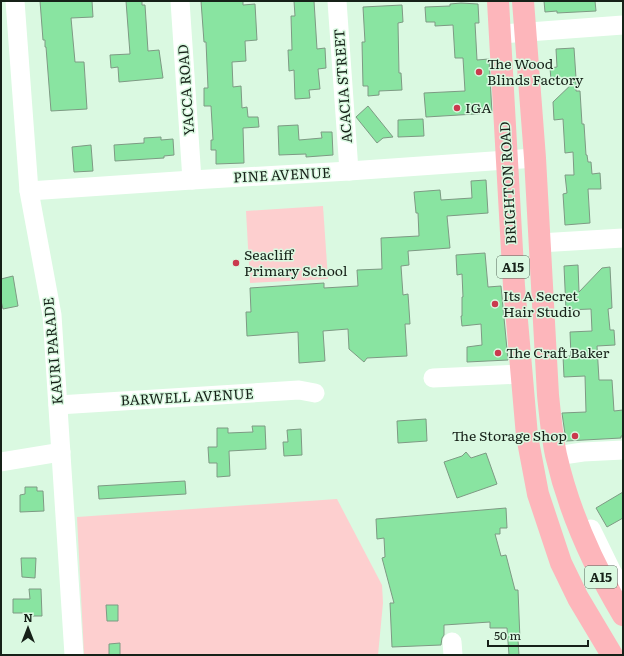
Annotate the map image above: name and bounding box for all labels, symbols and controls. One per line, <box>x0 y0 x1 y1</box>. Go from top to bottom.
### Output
street label: ACACIA STREET <box>328 28 356 144</box>
street label: YACCA ROAD <box>172 44 198 136</box>
place label: The Wood Blinds Factory <box>487 53 584 89</box>
marker: The Wood Blinds Factory <box>474 67 484 77</box>
place label: IGA <box>465 97 492 117</box>
marker: IGA <box>452 103 462 113</box>
street label: BRIGHTON ROAD <box>494 121 520 245</box>
street label: PINE AVENUE <box>233 161 331 187</box>
place label: Seacliff Primary School <box>244 244 348 280</box>
road number: A15 <box>497 256 529 278</box>
marker: Seacliff Primary School <box>231 258 241 268</box>
place label: Its A Secret Hair Studio <box>503 285 580 321</box>
street label: KAURI PARADE <box>37 296 67 406</box>
marker: Its A Secret Hair Studio <box>490 299 500 309</box>
place label: The Craft Baker <box>506 342 610 362</box>
marker: The Craft Baker <box>493 348 503 358</box>
street label: BARWELL AVENUE <box>120 383 254 409</box>
place label: The Storage Shop <box>452 425 567 445</box>
marker: The Storage Shop <box>570 431 580 441</box>
road number: A15 <box>585 566 617 588</box>
north arrow <box>8 608 48 648</box>
text: N <box>23 609 33 625</box>
scale bar <box>488 622 588 648</box>
text: 50 m <box>494 626 521 644</box>

